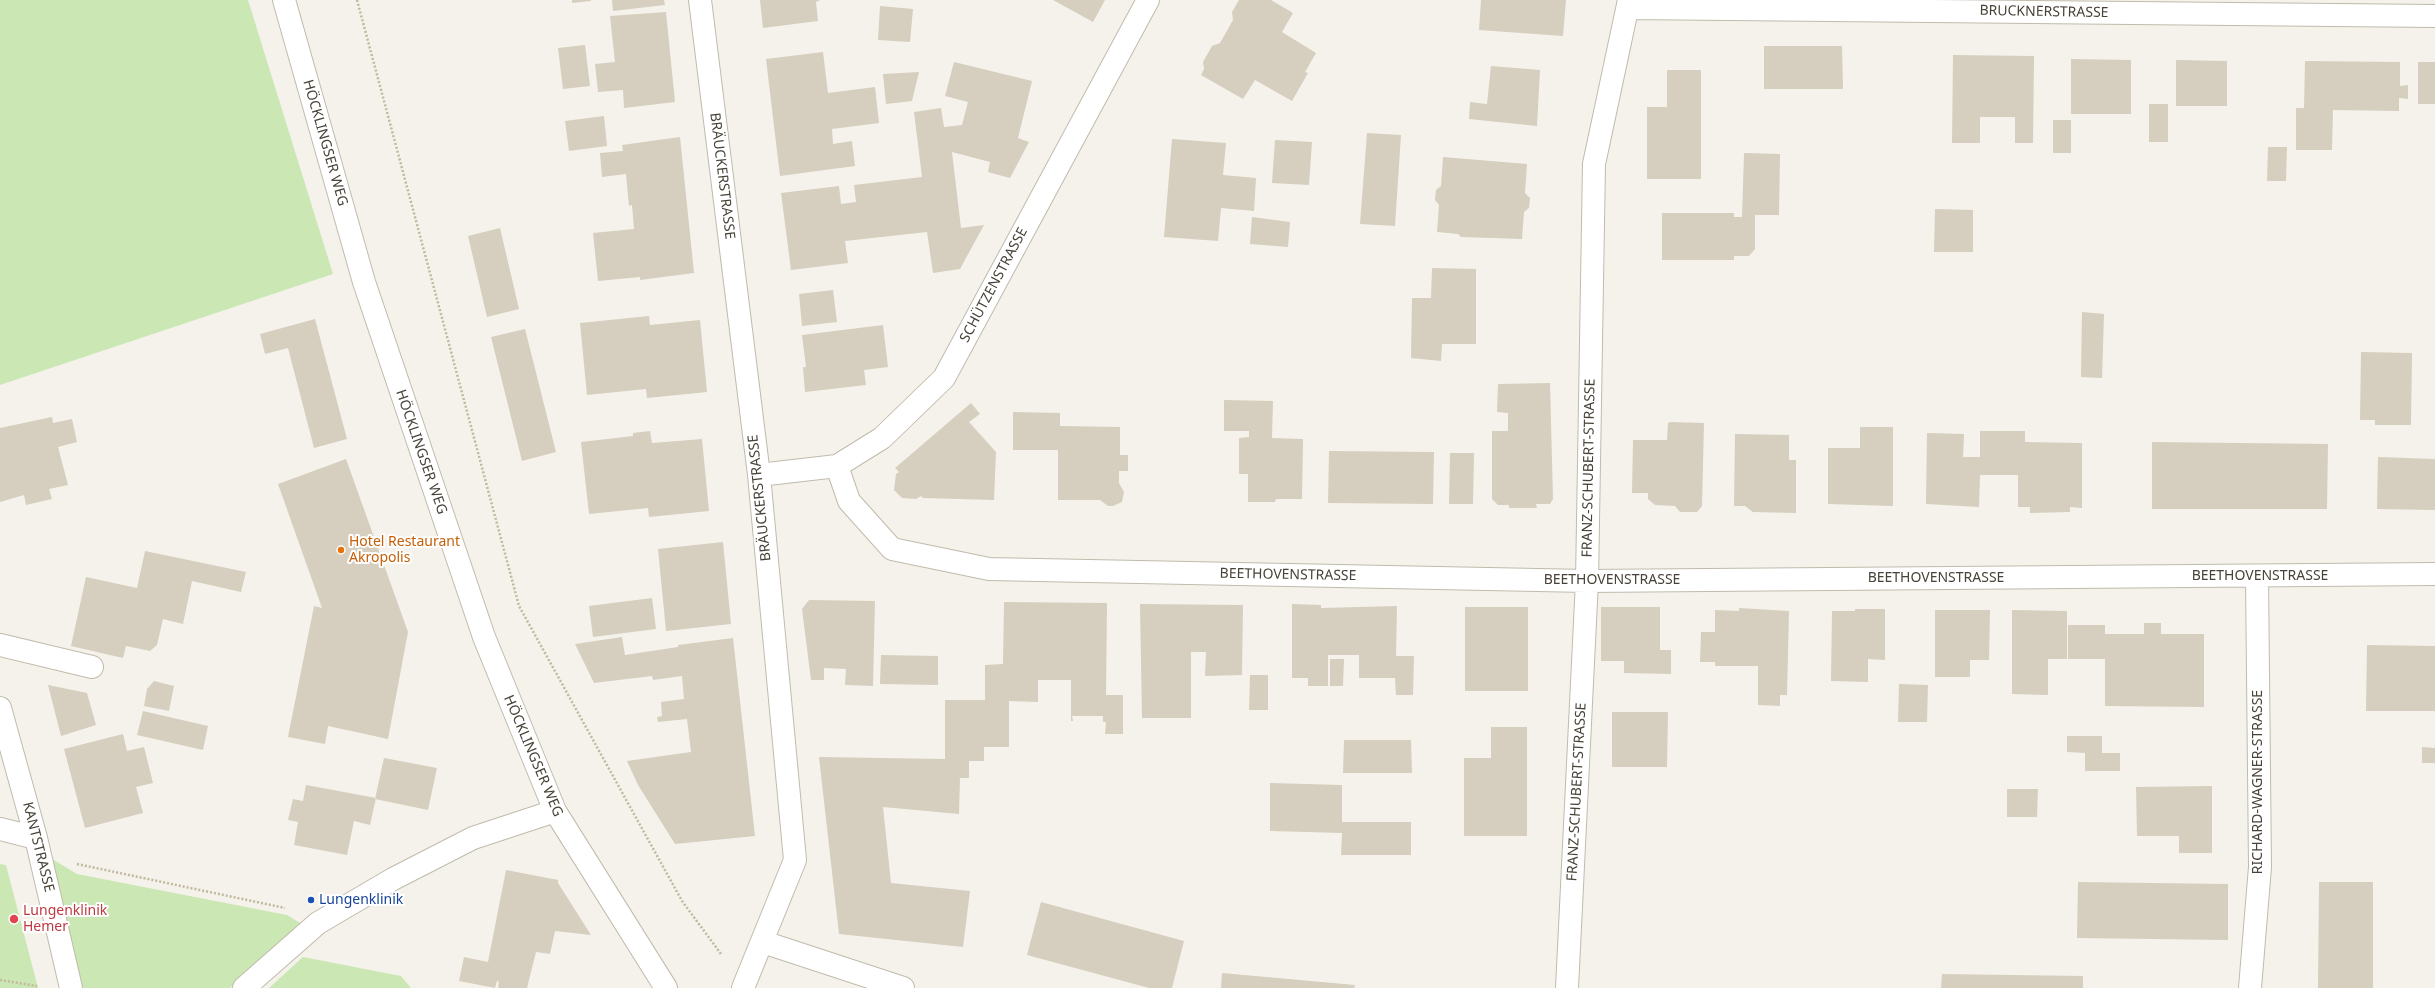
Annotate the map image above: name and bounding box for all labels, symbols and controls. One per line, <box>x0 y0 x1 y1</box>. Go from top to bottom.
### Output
street label: BRUCKNERSTRASSE <box>1979 2 2109 22</box>
street label: HÖCKLINGSER WEG <box>299 78 351 208</box>
street label: BRÄUCKERSTRASSE <box>706 112 738 240</box>
street label: SCHÜTZENSTRASSE <box>957 225 1031 345</box>
street label: FRANZ-SCHUBERT-STRASSE <box>1579 378 1599 558</box>
street label: HÖCKLINGSER WEG <box>392 388 450 516</box>
street label: BRÄUCKERSTRASSE <box>745 434 775 562</box>
place label: Hotel Restaurant Akropolis <box>349 534 460 566</box>
marker: Hotel Restaurant Akropolis <box>336 545 346 555</box>
street label: BEETHOVENSTRASSE <box>1220 565 1356 585</box>
street label: BEETHOVENSTRASSE <box>2192 568 2328 584</box>
street label: BEETHOVENSTRASSE <box>1868 570 2004 586</box>
street label: BEETHOVENSTRASSE <box>1544 572 1680 588</box>
street label: RICHARD-WAGNER-STRASSE <box>2250 690 2266 874</box>
street label: HÖCKLINGSER WEG <box>500 693 566 819</box>
street label: FRANZ-SCHUBERT-STRASSE <box>1564 702 1590 882</box>
street label: KANTSTRASSE <box>19 800 57 894</box>
place label: Lungenklinik <box>319 892 403 908</box>
marker: Lungenklinik <box>306 895 316 905</box>
place label: Lungenklinik Hemer <box>23 903 107 936</box>
marker: Lungenklinik Hemer <box>8 913 20 925</box>

